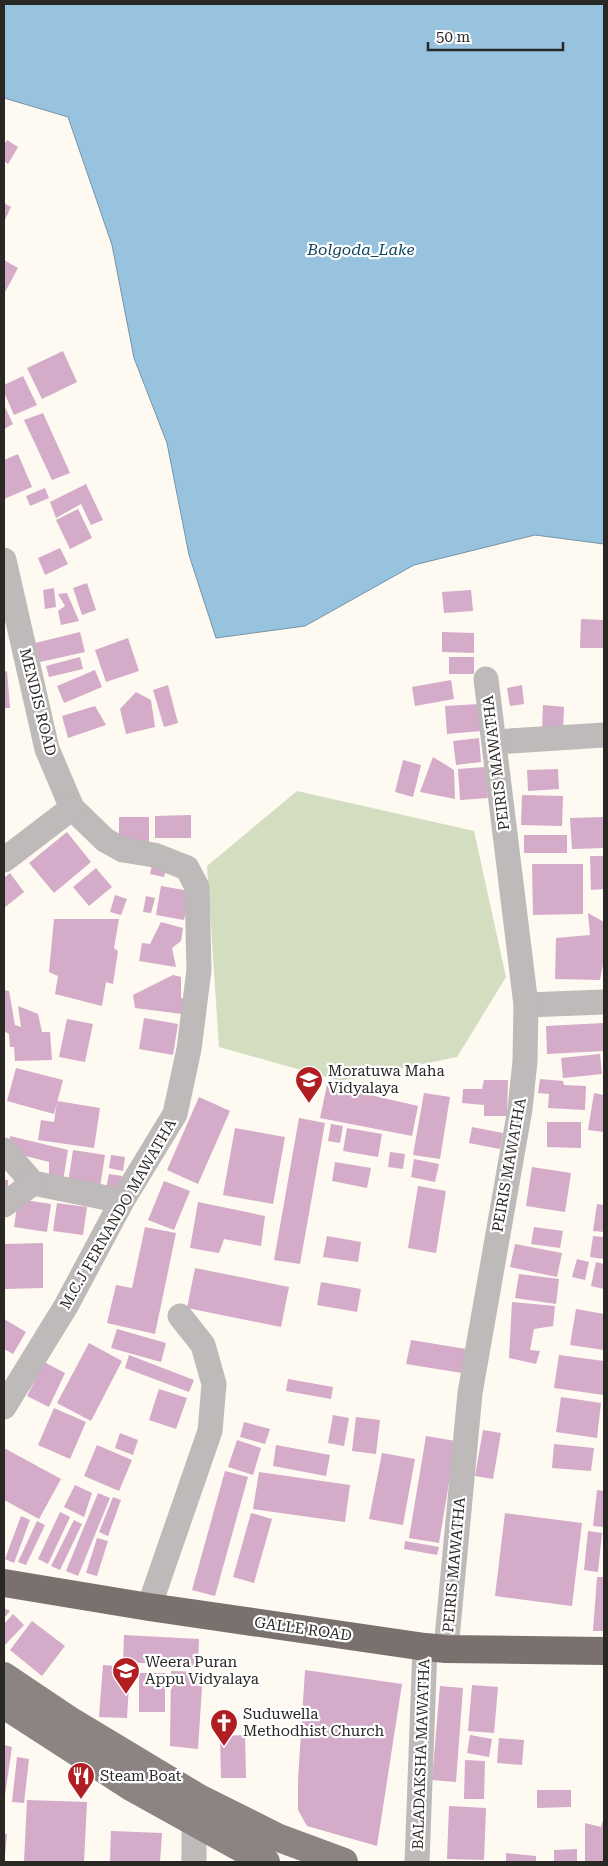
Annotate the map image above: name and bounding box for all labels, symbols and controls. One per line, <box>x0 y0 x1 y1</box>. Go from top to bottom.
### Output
scale bar <box>428 20 563 52</box>
text: 50 m <box>436 28 471 46</box>
water label: Bolgoda_Lake <box>306 240 415 259</box>
street label: MENDIS ROAD <box>16 646 60 758</box>
street label: PEIRIS MAWATHA <box>479 694 513 832</box>
place label: Moratuwa Maha Vidyalaya <box>328 1062 445 1097</box>
school or university icon: Moratuwa Maha Vidyalaya <box>294 1065 324 1104</box>
street label: PEIRIS MAWATHA <box>488 1096 530 1233</box>
street label: M.C.J FERNANDO MAWATHA <box>56 1115 180 1312</box>
street label: PEIRIS MAWATHA <box>439 1496 469 1633</box>
street label: GALLE ROAD <box>253 1613 353 1645</box>
place label: Weera Puran Appu Vidyalaya <box>145 1653 259 1688</box>
school or university icon: Weera Puran Appu Vidyalaya <box>111 1656 141 1695</box>
street label: BALADAKSHA MAWATHA <box>409 1658 433 1850</box>
place label: Suduwella Methodhist Church <box>243 1705 385 1740</box>
church icon: Suduwella Methodhist Church <box>209 1708 239 1747</box>
restaurant icon: Steam Boat <box>66 1761 96 1800</box>
place label: Steam Boat <box>100 1767 182 1785</box>

